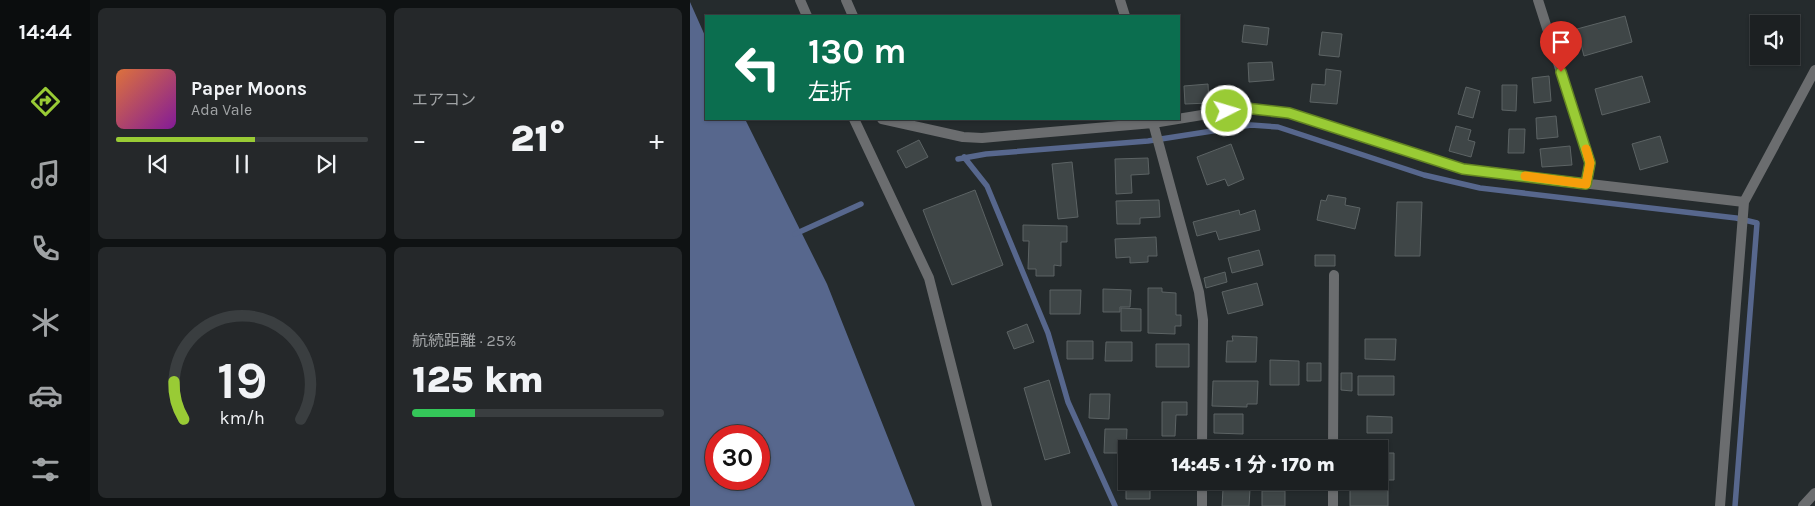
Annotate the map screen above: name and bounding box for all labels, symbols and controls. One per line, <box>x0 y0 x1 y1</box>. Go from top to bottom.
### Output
map controls <box>1750 15 1800 65</box>
button: sound <box>1750 15 1800 65</box>
text: 14:44 <box>18 19 72 45</box>
pin <box>1540 21 1582 72</box>
icon: arrive <box>1547 28 1575 56</box>
text: 130 m <box>808 31 906 72</box>
icon: left <box>725 35 790 100</box>
text: Paper Moons <box>191 78 307 100</box>
text: 左折 <box>808 79 852 105</box>
icon: directions <box>28 84 63 119</box>
position arrow <box>1200 84 1252 136</box>
text: エアコン <box>412 90 476 109</box>
text: Ada Vale <box>191 100 252 119</box>
text: 21° <box>510 116 566 161</box>
text: − <box>412 123 427 156</box>
text: + <box>649 123 664 156</box>
icon: previous <box>144 150 172 178</box>
icon: pause <box>228 150 256 178</box>
icon: next <box>312 150 340 178</box>
icon: music <box>28 157 63 192</box>
icon: phone <box>28 231 63 266</box>
icon: climate <box>28 305 63 340</box>
text: 航続距離 · 25% <box>412 331 516 350</box>
text: 19 <box>217 350 267 411</box>
text: 125 km <box>412 357 544 402</box>
icon: car <box>28 378 63 413</box>
text: km/h <box>219 408 265 429</box>
speed limit sign: 30 <box>705 425 770 490</box>
icon: filters <box>28 452 63 487</box>
text: 14:45 · 1 分 · 170 m <box>1171 454 1335 476</box>

